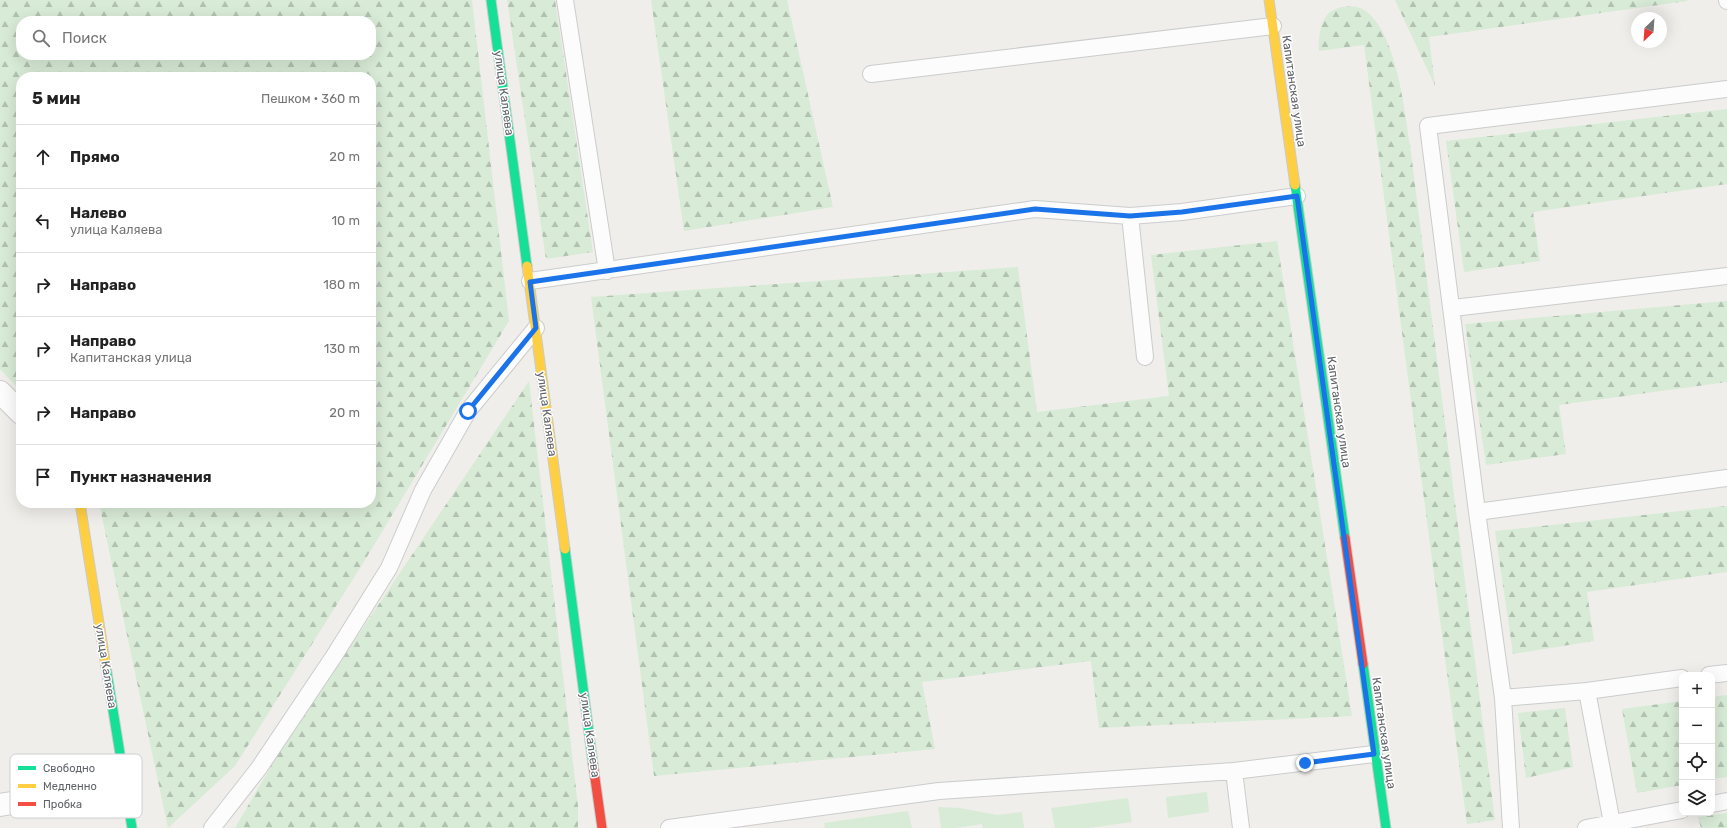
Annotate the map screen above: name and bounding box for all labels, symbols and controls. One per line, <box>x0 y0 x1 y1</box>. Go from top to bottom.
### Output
north arrow <box>1631 12 1667 48</box>
search box <box>16 16 376 60</box>
icon: search <box>30 27 52 49</box>
text: Поиск <box>62 29 107 47</box>
street label: Капитанская улица <box>1279 34 1309 148</box>
street label: улица Каляева <box>491 50 517 136</box>
text: 5 мин <box>32 88 81 108</box>
text: Пешком · 360 m <box>261 91 360 106</box>
icon: ahead <box>32 146 54 168</box>
text: Прямо <box>70 148 120 166</box>
text: 20 m <box>329 149 360 164</box>
text: Налево <box>70 204 127 222</box>
icon: left <box>32 210 54 232</box>
text: 10 m <box>331 213 360 228</box>
text: улица Каляева <box>70 222 162 237</box>
icon: right <box>32 274 54 296</box>
text: Направо <box>70 276 136 294</box>
text: 180 m <box>323 277 360 292</box>
text: Направо <box>70 332 136 350</box>
icon: right <box>32 338 54 360</box>
text: 130 m <box>324 341 360 356</box>
text: Капитанская улица <box>70 350 192 365</box>
street label: Капитанская улица <box>1324 355 1354 469</box>
street label: улица Каляева <box>534 371 560 457</box>
icon: right <box>32 402 54 424</box>
route start <box>459 402 477 420</box>
text: Направо <box>70 404 136 422</box>
text: 20 m <box>329 405 360 420</box>
icon: arrive <box>32 466 54 488</box>
text: Пункт назначения <box>70 468 212 486</box>
street label: улица Каляева <box>92 623 120 709</box>
map controls <box>1679 672 1715 816</box>
button: + <box>1679 672 1715 708</box>
street label: Капитанская улица <box>1369 676 1399 790</box>
street label: улица Каляева <box>577 692 603 778</box>
button: − <box>1679 708 1715 744</box>
button: locate <box>1679 744 1715 780</box>
legend <box>10 754 142 818</box>
route end <box>1296 754 1314 772</box>
text: Свободно <box>43 762 95 775</box>
text: Медленно <box>43 780 97 793</box>
button: layers <box>1679 780 1715 816</box>
text: Пробка <box>43 798 82 811</box>

